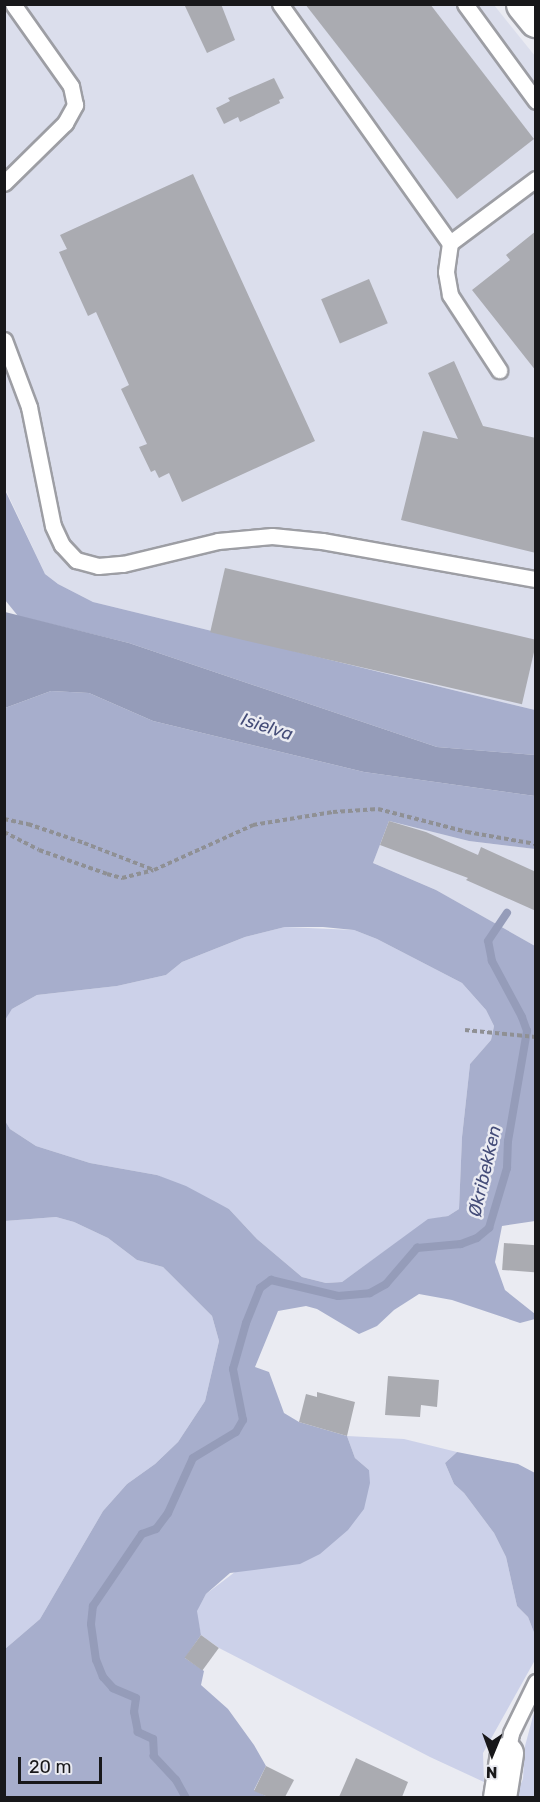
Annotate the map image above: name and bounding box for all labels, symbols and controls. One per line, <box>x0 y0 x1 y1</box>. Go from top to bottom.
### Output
water label: Isielva <box>238 708 296 746</box>
water label: Økribekken <box>464 1123 506 1219</box>
north arrow <box>462 1724 522 1784</box>
scale bar <box>21 1745 105 1783</box>
text: 20 m <box>29 1756 71 1778</box>
text: N <box>486 1763 498 1782</box>

